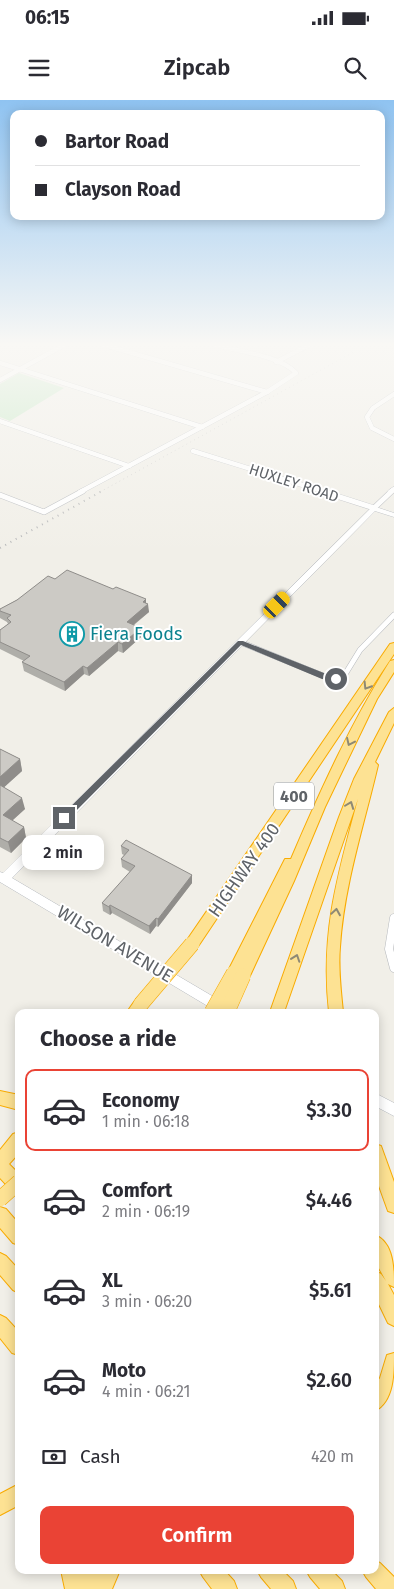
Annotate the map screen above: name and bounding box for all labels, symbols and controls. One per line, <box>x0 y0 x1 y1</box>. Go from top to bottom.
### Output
text: 06:15 <box>25 6 70 29</box>
icon: menu <box>25 54 53 82</box>
text: Zipcab <box>164 54 230 81</box>
icon: search <box>341 54 369 82</box>
text: Bartor Road <box>65 130 169 153</box>
text: Clayson Road <box>65 178 181 201</box>
street label: HUXLEY ROAD <box>247 460 341 506</box>
car <box>261 589 292 621</box>
building icon: Fiera Foods <box>59 621 85 647</box>
place label: Fiera Foods <box>90 623 182 645</box>
route start <box>325 668 347 690</box>
one-way arrow <box>363 680 373 689</box>
one-way arrow <box>346 737 357 746</box>
road number: 400 <box>274 782 314 809</box>
one-way arrow <box>344 801 354 810</box>
route end <box>53 807 75 829</box>
street label: HIGHWAY 400 <box>204 819 284 921</box>
callout: 2 min <box>23 836 105 870</box>
text: 2 min <box>43 843 83 862</box>
street label: WILSON AVENUE <box>53 901 177 987</box>
one-way arrow <box>331 908 341 916</box>
one-way arrow <box>290 954 300 963</box>
text: Choose a ride <box>40 1025 176 1052</box>
icon: car <box>42 1088 87 1133</box>
text: Economy <box>102 1089 179 1112</box>
text: $3.30 <box>306 1099 352 1122</box>
text: 1 min · 06:18 <box>102 1112 190 1131</box>
icon: car <box>42 1178 87 1223</box>
text: Comfort <box>102 1179 172 1202</box>
text: $4.46 <box>306 1189 352 1212</box>
text: 2 min · 06:19 <box>102 1202 190 1221</box>
icon: car <box>42 1268 87 1313</box>
text: XL <box>102 1269 123 1292</box>
text: $5.61 <box>309 1279 352 1302</box>
text: 3 min · 06:20 <box>102 1292 192 1311</box>
icon: car <box>42 1358 87 1403</box>
text: Moto <box>102 1359 146 1382</box>
text: $2.60 <box>306 1369 352 1392</box>
text: 4 min · 06:21 <box>102 1382 190 1401</box>
icon: cash <box>40 1443 68 1471</box>
text: Cash <box>80 1445 121 1468</box>
text: 420 m <box>311 1447 354 1466</box>
button: Confirm <box>40 1506 354 1564</box>

